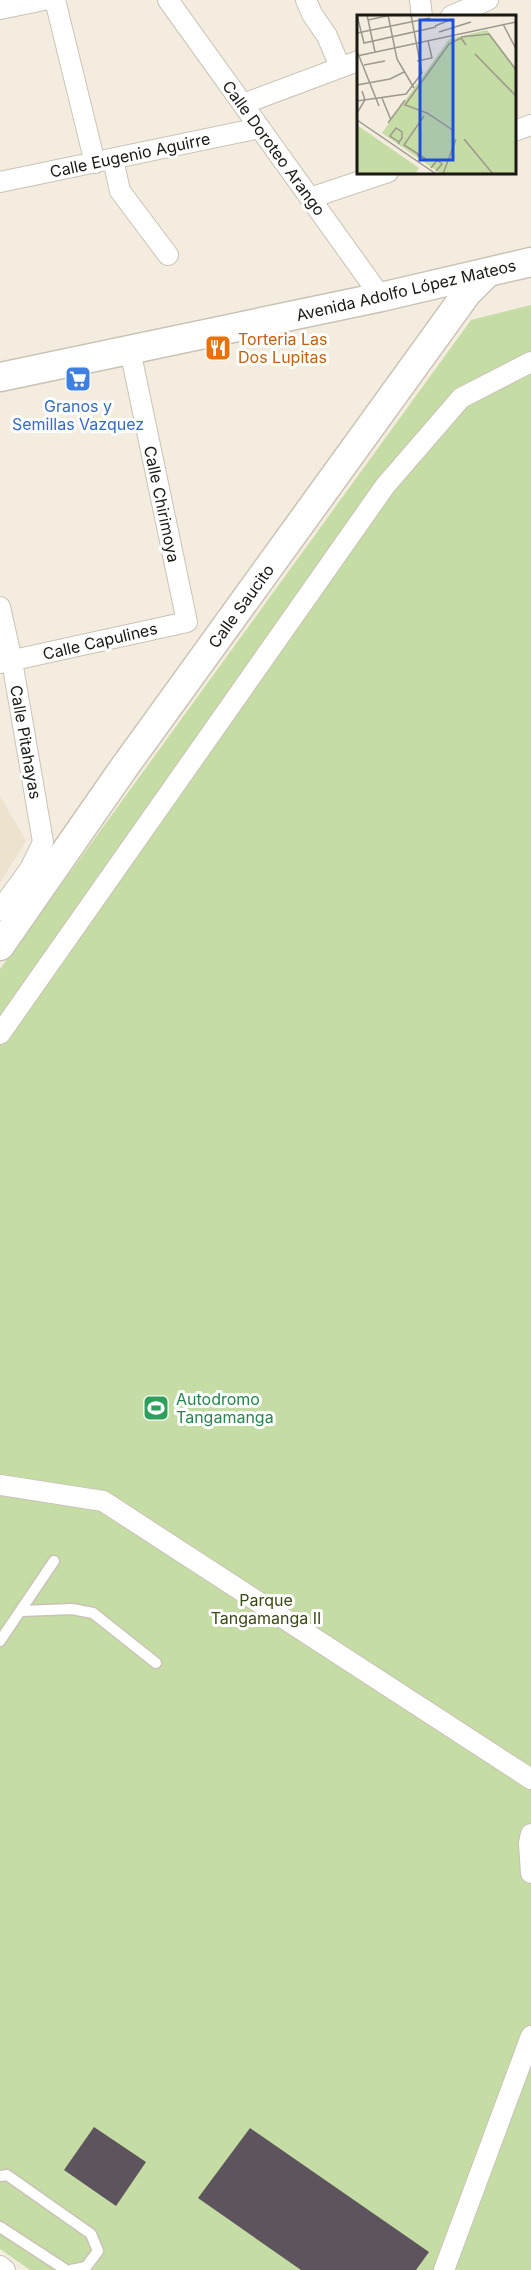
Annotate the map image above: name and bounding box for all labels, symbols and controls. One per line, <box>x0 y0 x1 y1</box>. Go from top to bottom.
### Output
inset map <box>357 15 516 174</box>
street label: Calle Doroteo Arango <box>218 77 330 219</box>
street label: Calle Eugenio Aguirre <box>48 128 212 182</box>
street label: Avenida Adolfo López Mateos <box>294 255 518 325</box>
place label: Torteria Las Dos Lupitas <box>238 329 327 367</box>
restaurant icon: Torteria Las Dos Lupitas <box>203 333 233 363</box>
supermarket icon: Granos y Semillas Vazquez <box>63 364 93 394</box>
place label: Granos y Semillas Vazquez <box>12 396 144 434</box>
street label: Calle Chirimoya <box>140 444 184 564</box>
street label: Calle Saucito <box>204 560 278 652</box>
street label: Calle Capulines <box>41 618 159 664</box>
street label: Calle Pitahayas <box>6 684 46 800</box>
place label: Autodromo Tangamanga <box>176 1389 274 1427</box>
sports icon: Autodromo Tangamanga <box>141 1393 171 1423</box>
park label: Parque Tangamanga II <box>211 1590 321 1628</box>

